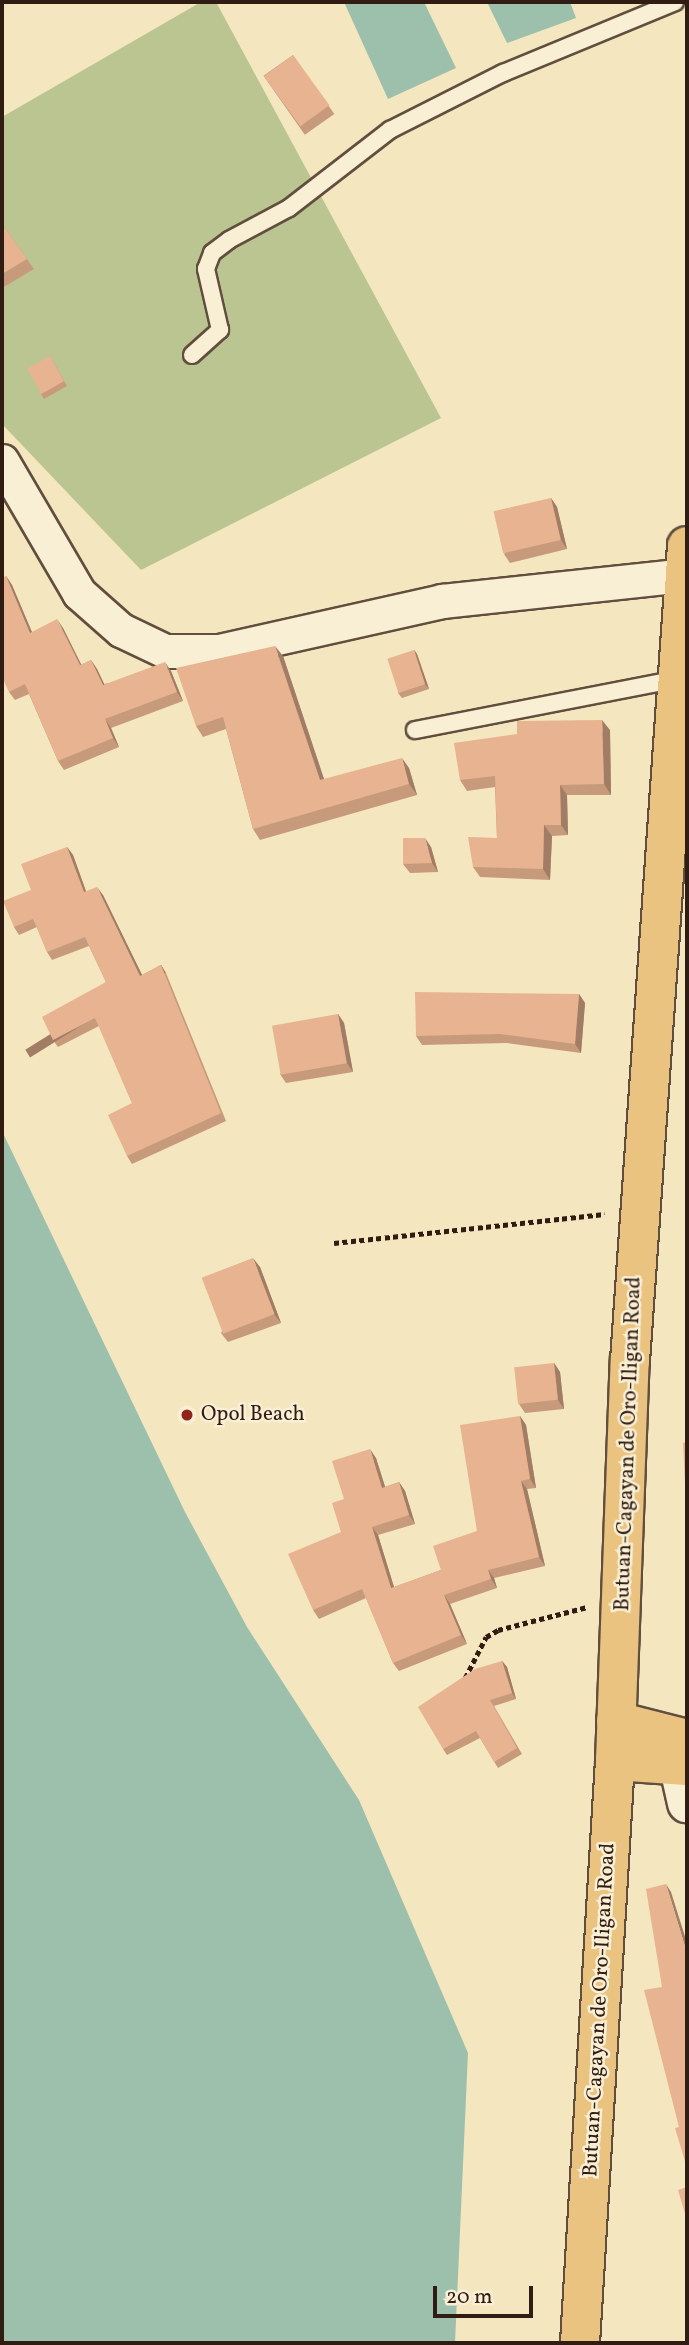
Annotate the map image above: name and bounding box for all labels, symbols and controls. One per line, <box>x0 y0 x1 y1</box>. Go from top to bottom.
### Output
street label: Butuan-Cagayan de Oro-Iligan Road <box>611 1276 647 1612</box>
place label: Opol Beach <box>201 1402 305 1428</box>
marker: Opol Beach <box>179 1407 195 1423</box>
street label: Butuan-Cagayan de Oro-Iligan Road <box>579 1842 621 2178</box>
scale bar <box>437 2272 537 2316</box>
text: 20 m <box>446 2283 492 2312</box>

